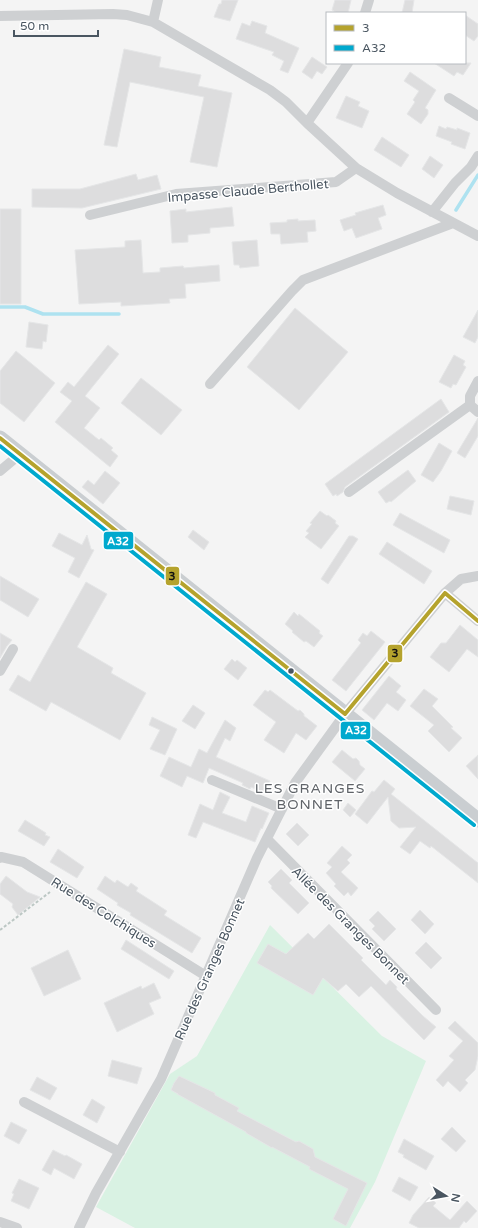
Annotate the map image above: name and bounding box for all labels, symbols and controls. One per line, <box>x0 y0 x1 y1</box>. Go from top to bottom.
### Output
scale bar <box>14 12 98 38</box>
legend <box>326 12 466 64</box>
text: 50 m <box>20 19 49 33</box>
text: 3 <box>362 21 370 35</box>
text: A32 <box>362 41 386 55</box>
street label: Impasse Claude Berthollet <box>167 176 329 206</box>
line badge: A32 <box>103 531 134 550</box>
text: A32 <box>107 535 129 548</box>
line badge: 3 <box>165 566 180 586</box>
text: 3 <box>169 570 176 583</box>
line badge: 3 <box>387 644 403 663</box>
text: 3 <box>392 647 399 660</box>
unlabelled marker <box>286 666 296 676</box>
line badge: A32 <box>340 721 371 740</box>
text: A32 <box>345 724 367 737</box>
district label: LES GRANGES BONNET <box>255 780 365 813</box>
street label: Allée des Granges Bonnet <box>288 864 412 988</box>
street label: Rue des Colchiques <box>48 874 159 952</box>
street label: Rue des Granges Bonnet <box>171 896 248 1043</box>
north arrow <box>426 1176 466 1216</box>
text: N <box>448 1192 463 1203</box>

